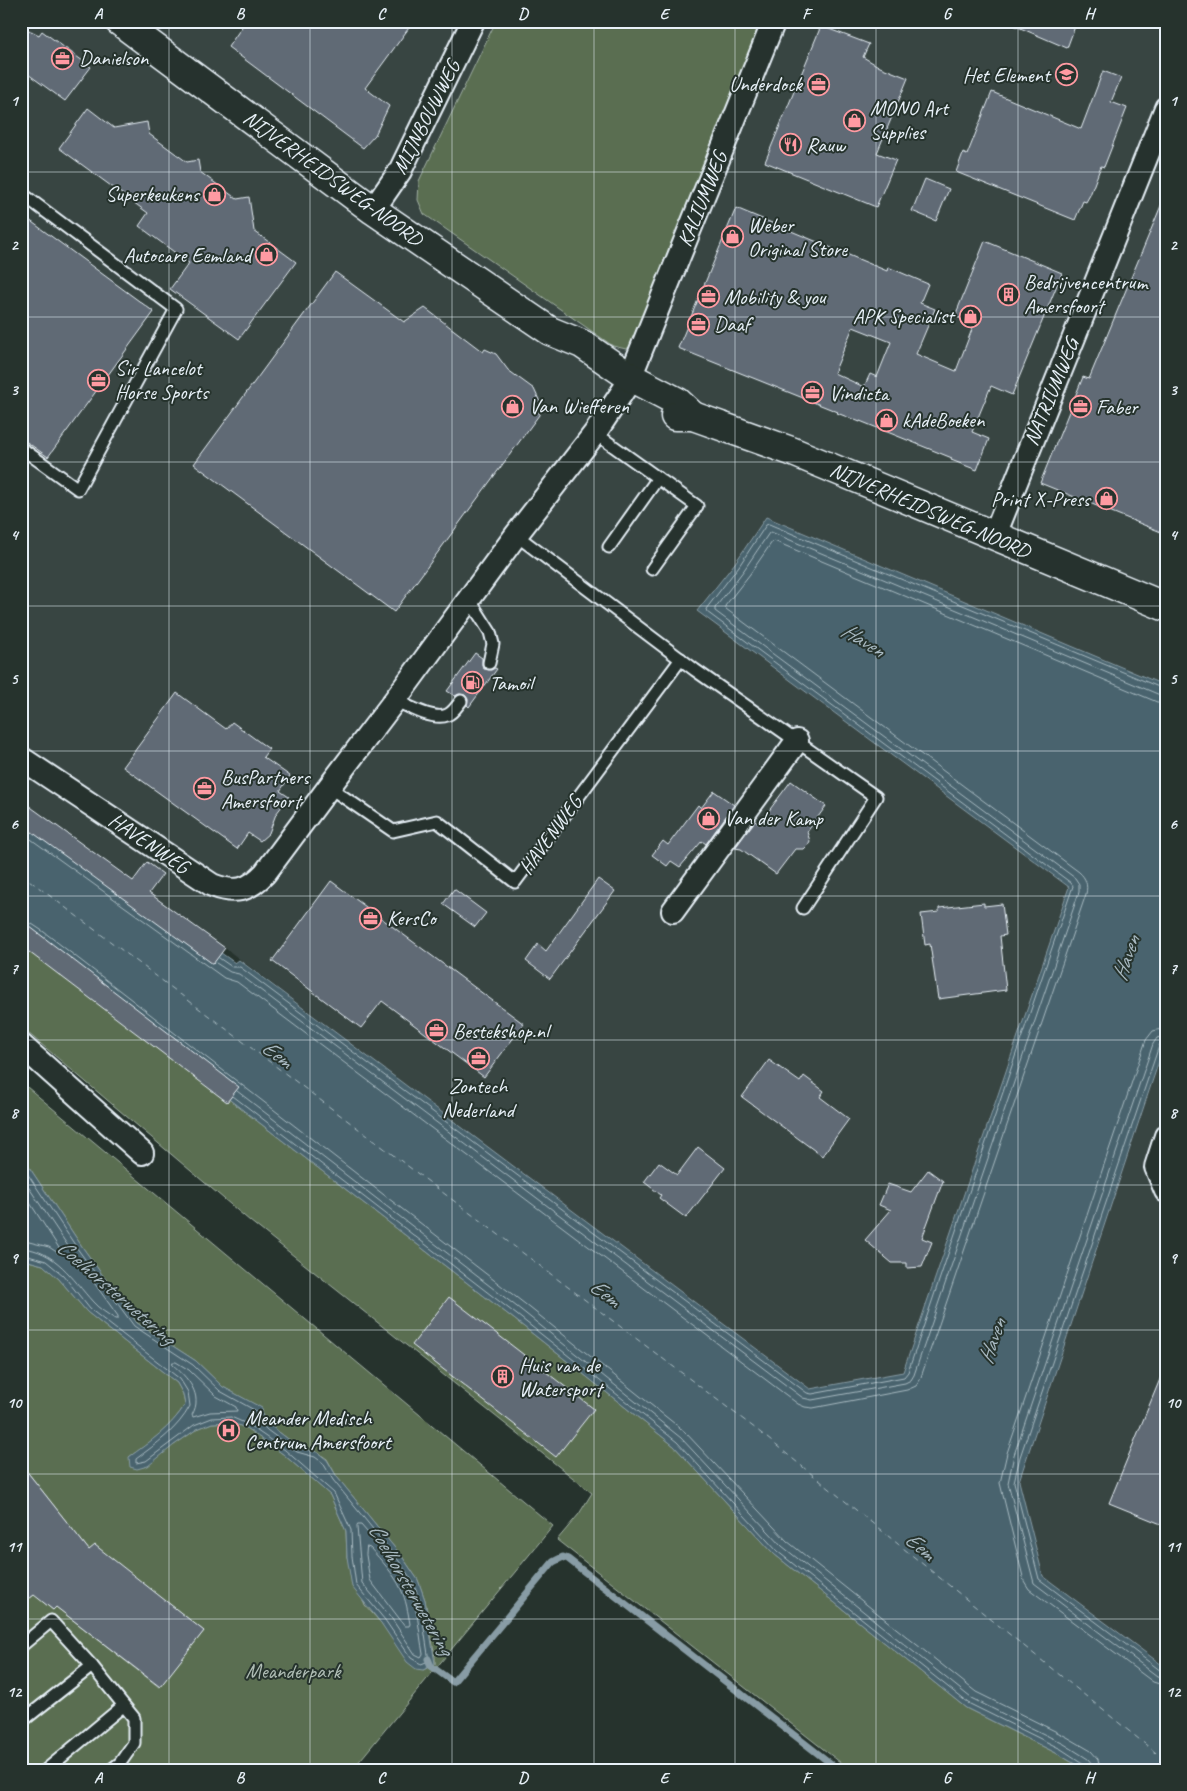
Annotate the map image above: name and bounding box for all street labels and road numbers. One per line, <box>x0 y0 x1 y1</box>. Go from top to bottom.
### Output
street label: MIJNBOUWWEG <box>386 53 467 178</box>
street label: NIJVERHEIDSWEG-NOORD <box>238 104 429 253</box>
street label: KALIUMWEG <box>671 145 734 250</box>
street label: NATRIUMWEG <box>1018 332 1086 449</box>
street label: NIJVERHEIDSWEG-NOORD <box>826 456 1036 565</box>
street label: HAVENWEG <box>513 788 589 880</box>
street label: HAVENWEG <box>104 807 196 881</box>

